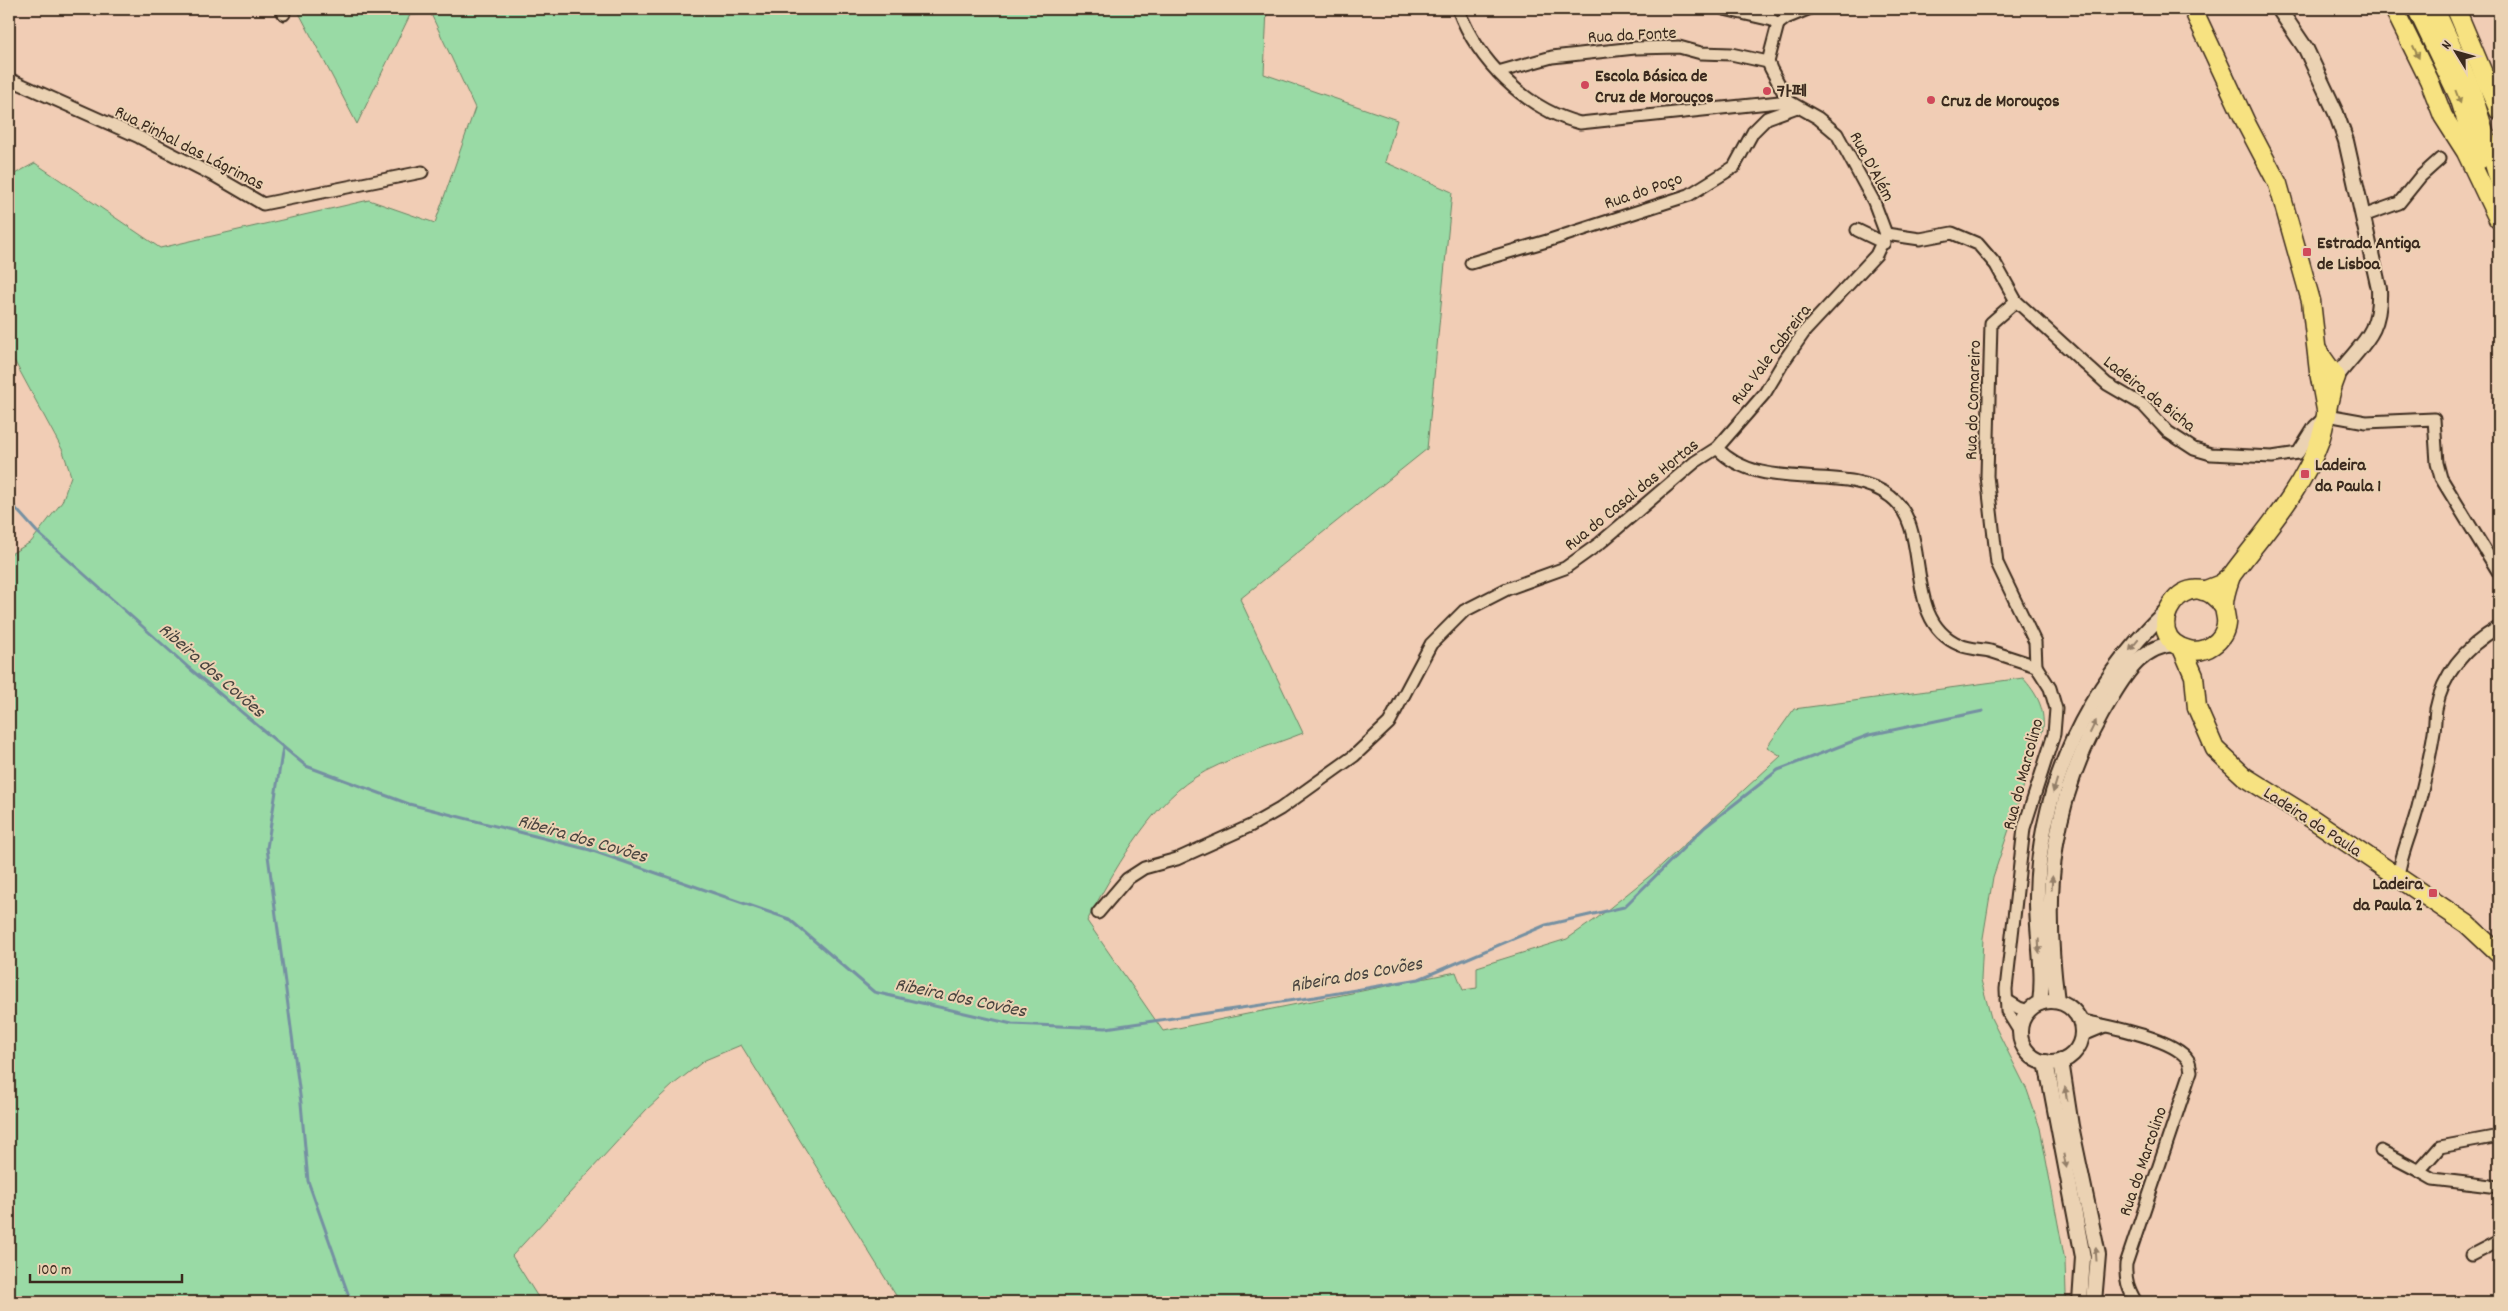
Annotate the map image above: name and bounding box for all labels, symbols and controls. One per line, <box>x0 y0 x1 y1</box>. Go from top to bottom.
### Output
street label: Rua da Fonte <box>1587 22 1677 51</box>
north arrow <box>2430 28 2480 78</box>
text: N <box>2437 37 2457 54</box>
one-way arrow <box>2412 45 2420 59</box>
place label: Escola Básica de Cruz de Morouços <box>1595 65 1714 111</box>
marker: Escola Básica de Cruz de Morouços <box>1579 79 1591 91</box>
place label: 카페 <box>1777 81 1806 106</box>
marker: 카페 <box>1761 85 1773 97</box>
place label: Cruz de Morouços <box>1941 90 2060 115</box>
one-way arrow <box>2455 90 2463 104</box>
marker: Cruz de Morouços <box>1925 94 1937 106</box>
street label: Rua Pinhal das Lágrimas <box>110 101 268 198</box>
street label: Rua D'Além <box>1842 128 1900 207</box>
street label: Rua do Poço <box>1601 167 1686 217</box>
place label: Estrada Antiga de Lisboa <box>2317 232 2420 278</box>
marker: Estrada Antiga de Lisboa <box>2301 246 2313 258</box>
street label: Rua Vale Cabreira <box>1726 299 1819 411</box>
street label: Rua do Comareiro <box>1960 340 1989 460</box>
street label: Ladeira da Bicha <box>2097 351 2201 439</box>
street label: Rua do Casal das Hortas <box>1560 434 1705 558</box>
place label: Ladeira da Paula 1 <box>2315 454 2381 500</box>
marker: Ladeira da Paula 1 <box>2299 468 2311 480</box>
water label: Ribeira dos Covões <box>152 618 271 726</box>
one-way arrow <box>2128 638 2139 651</box>
street label: Rua do Marcolino <box>1998 716 2051 833</box>
one-way arrow <box>2089 720 2097 735</box>
one-way arrow <box>2051 778 2058 793</box>
street label: Ladeira da Paula <box>2258 782 2366 865</box>
water label: Ribeira dos Covões <box>514 809 651 872</box>
place label: Ladeira da Paula 2 <box>2353 873 2424 919</box>
one-way arrow <box>2048 875 2056 891</box>
marker: Ladeira da Paula 2 <box>2427 887 2439 899</box>
one-way arrow <box>2035 939 2043 955</box>
water label: Ribeira dos Covões <box>1289 951 1426 1001</box>
water label: Ribeira dos Covões <box>892 972 1029 1027</box>
one-way arrow <box>2061 1086 2069 1102</box>
street label: Rua do Marcolino <box>2114 1104 2175 1220</box>
one-way arrow <box>2061 1154 2069 1169</box>
one-way arrow <box>2092 1245 2100 1261</box>
scale bar <box>30 1251 182 1283</box>
text: 100 m <box>38 1260 71 1282</box>

